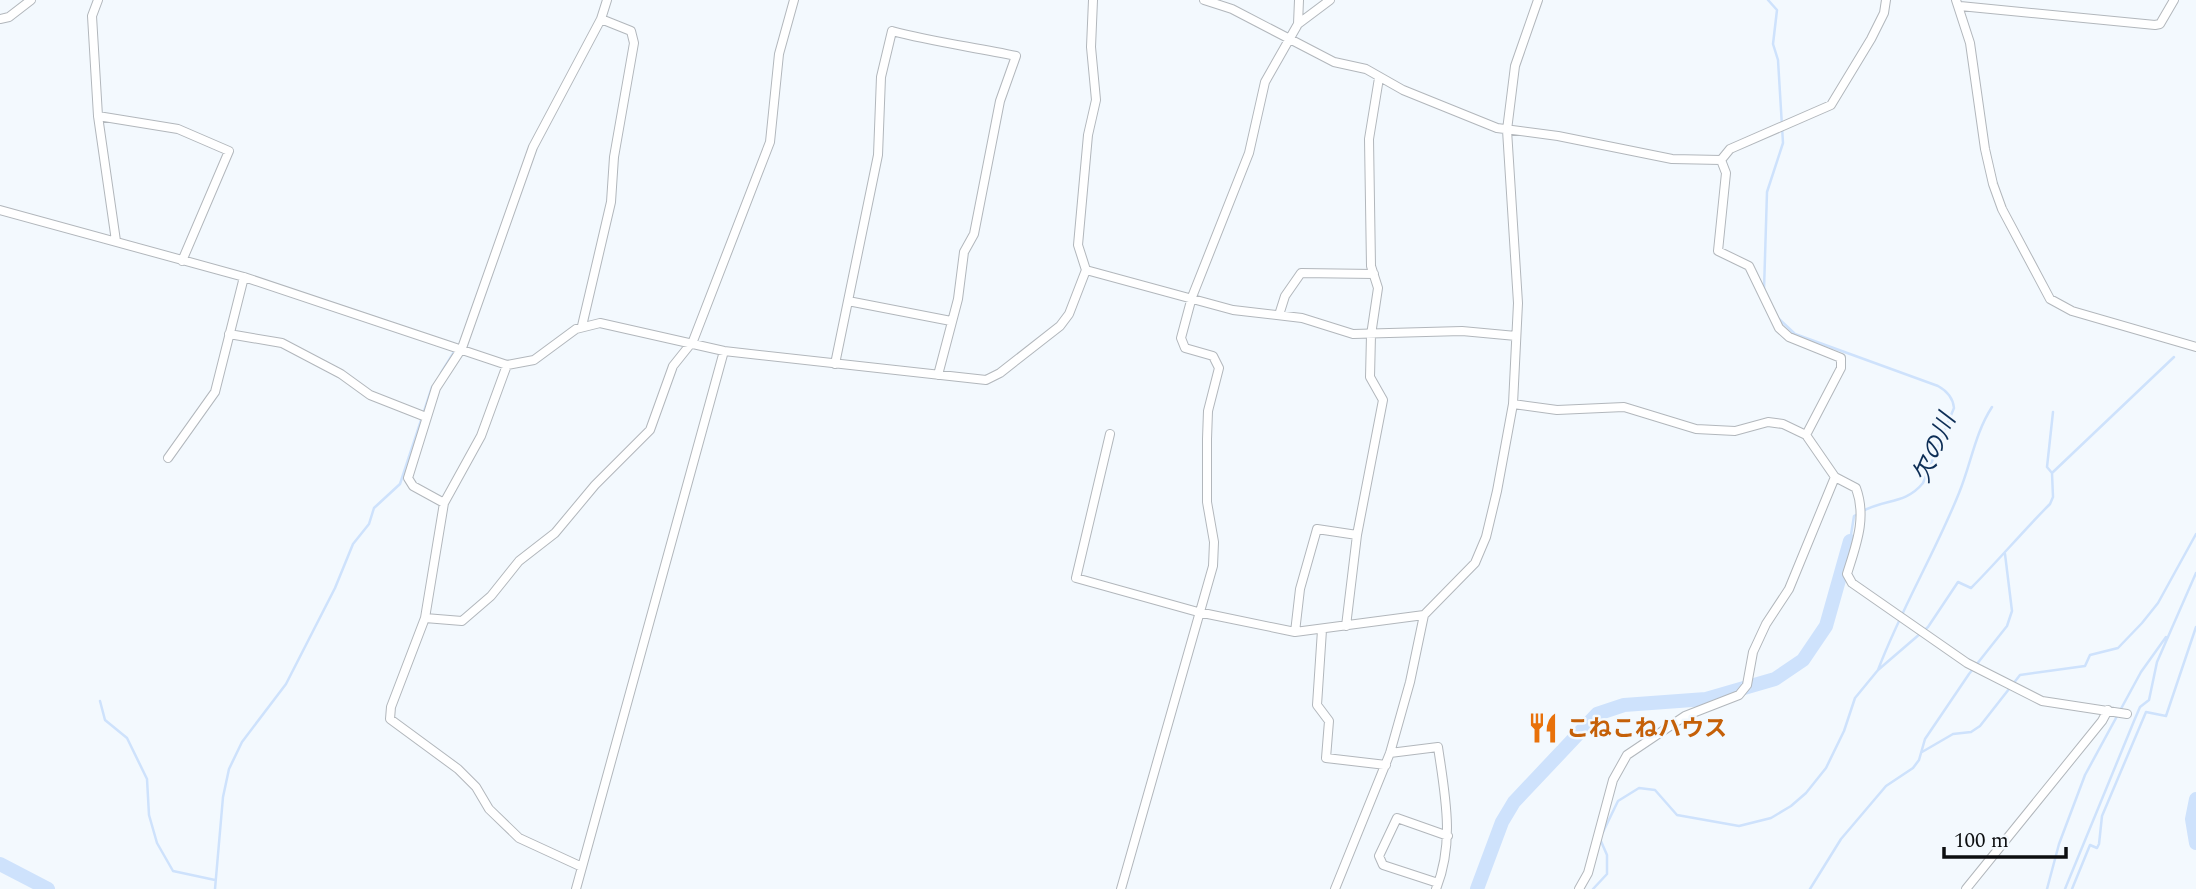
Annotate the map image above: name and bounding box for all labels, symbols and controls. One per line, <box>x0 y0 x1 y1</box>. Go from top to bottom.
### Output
water label: 欠の川 <box>1904 405 1967 489</box>
restaurant icon: こねこねハウス <box>1526 711 1560 745</box>
place label: こねこねハウス <box>1566 712 1727 747</box>
scale bar <box>1944 816 2066 860</box>
text: 100 m <box>1954 825 2009 857</box>

